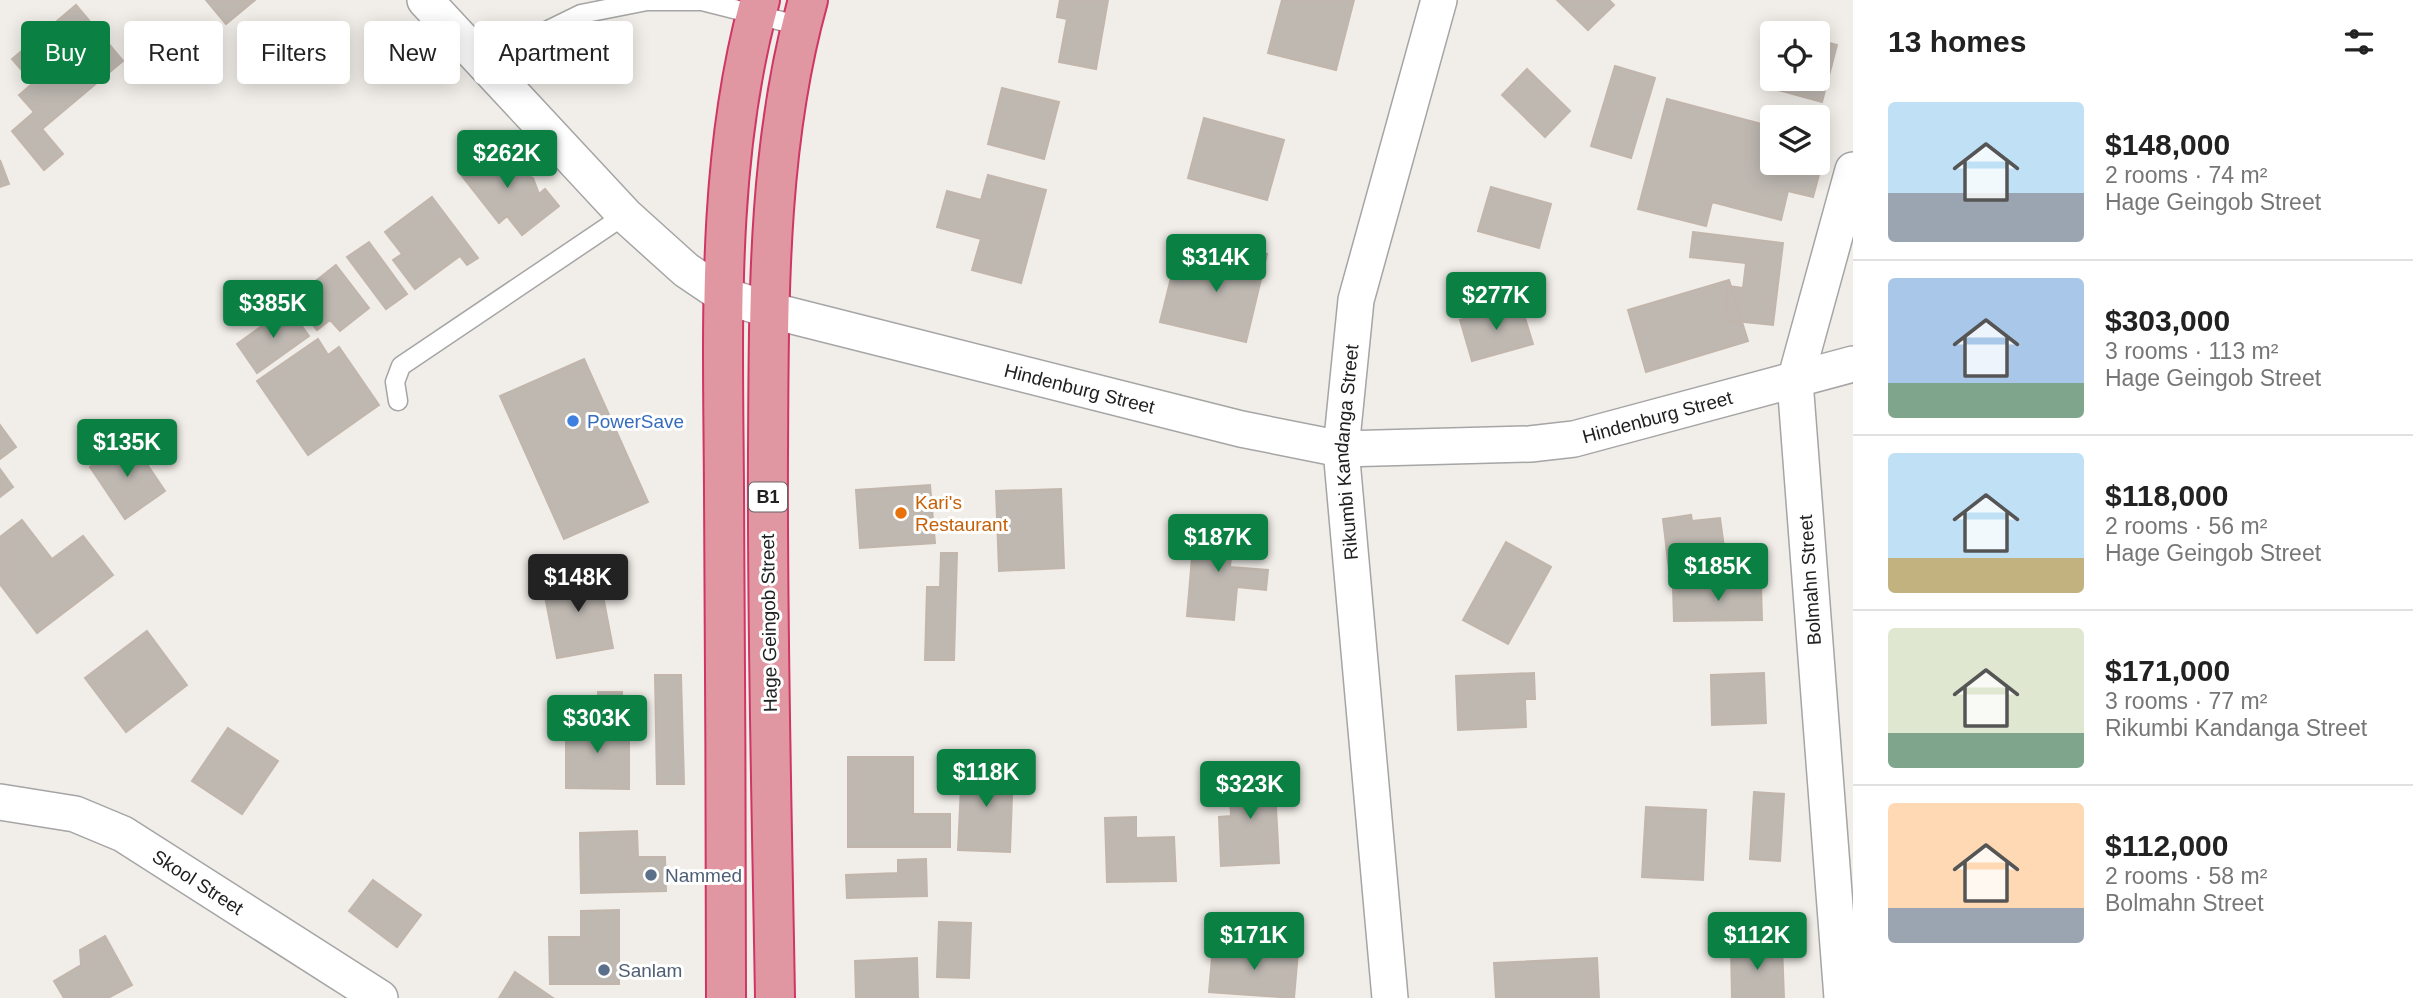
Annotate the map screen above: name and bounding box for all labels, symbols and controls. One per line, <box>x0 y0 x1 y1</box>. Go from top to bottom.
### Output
chip: Buy <box>21 21 110 84</box>
chip: Rent <box>124 21 223 84</box>
chip: Filters <box>237 21 350 84</box>
chip: New <box>364 21 460 84</box>
chip: Apartment <box>474 21 633 84</box>
map controls <box>1760 21 1830 175</box>
button: locate <box>1760 21 1830 91</box>
icon: filters <box>2340 23 2378 61</box>
text: 13 homes <box>1888 25 2026 58</box>
button: layers <box>1760 105 1830 175</box>
text: $148,000 <box>2105 128 2230 161</box>
pin: $262K <box>458 130 556 190</box>
icon: home <box>1944 130 2028 214</box>
text: $262K <box>473 140 541 166</box>
text: 2 rooms · 74 m² <box>2105 162 2267 188</box>
text: Hage Geingob Street <box>2105 189 2321 215</box>
pin: $314K <box>1167 234 1265 294</box>
text: $314K <box>1182 244 1250 270</box>
pin: $277K <box>1447 272 1545 332</box>
pin: $385K <box>224 280 322 340</box>
text: $277K <box>1462 282 1530 308</box>
text: $385K <box>239 290 307 316</box>
text: $303,000 <box>2105 304 2230 337</box>
icon: home <box>1944 306 2028 390</box>
text: 3 rooms · 113 m² <box>2105 338 2278 364</box>
street label: Rikumbi Kandanga Street <box>1330 343 1362 561</box>
street label: Hindenburg Street <box>1002 359 1158 418</box>
text: Hage Geingob Street <box>2105 365 2321 391</box>
street label: Hindenburg Street <box>1580 386 1735 447</box>
place label: PowerSave <box>587 411 684 432</box>
marker: PowerSave <box>565 413 581 429</box>
pin: $135K <box>78 420 176 479</box>
text: $135K <box>93 429 161 455</box>
text: $118,000 <box>2105 479 2228 512</box>
icon: home <box>1944 481 2028 565</box>
road number: B1 <box>749 482 787 512</box>
place label: Kari's Restaurant <box>915 492 1009 535</box>
marker: Kari's Restaurant <box>893 505 909 521</box>
street label: Bolmahn Street <box>1795 513 1825 646</box>
text: 2 rooms · 56 m² <box>2105 513 2267 539</box>
pin: $187K <box>1169 514 1267 574</box>
text: $187K <box>1184 524 1252 550</box>
street label: Hage Geingob Street <box>757 533 781 712</box>
text: Hage Geingob Street <box>2105 540 2321 566</box>
pin: $185K <box>1669 544 1767 603</box>
text: $185K <box>1684 553 1752 579</box>
pin: $148K <box>529 554 627 614</box>
text: $148K <box>544 564 612 590</box>
text: $171,000 <box>2105 654 2230 687</box>
icon: home <box>1944 656 2028 740</box>
text: 3 rooms · 77 m² <box>2105 688 2267 714</box>
pin: $303K <box>548 696 646 755</box>
text: $303K <box>563 705 631 731</box>
text: Rikumbi Kandanga Street <box>2105 715 2367 741</box>
pin: $118K <box>937 750 1035 809</box>
text: $118K <box>953 759 1019 785</box>
pin: $323K <box>1201 762 1299 821</box>
text: $323K <box>1216 771 1284 797</box>
text: $112,000 <box>2105 829 2228 862</box>
icon: home <box>1944 831 2028 915</box>
street label: Skool Street <box>149 845 248 919</box>
text: 2 rooms · 58 m² <box>2105 863 2267 889</box>
place label: Nammed <box>665 865 742 886</box>
marker: Nammed <box>643 867 659 883</box>
text: Bolmahn Street <box>2105 890 2264 916</box>
pin: $171K <box>1205 912 1303 972</box>
pin: $112K <box>1708 912 1806 972</box>
text: $171K <box>1220 922 1288 948</box>
text: $112K <box>1724 922 1790 948</box>
place label: Sanlam <box>618 960 682 981</box>
marker: Sanlam <box>596 962 612 978</box>

